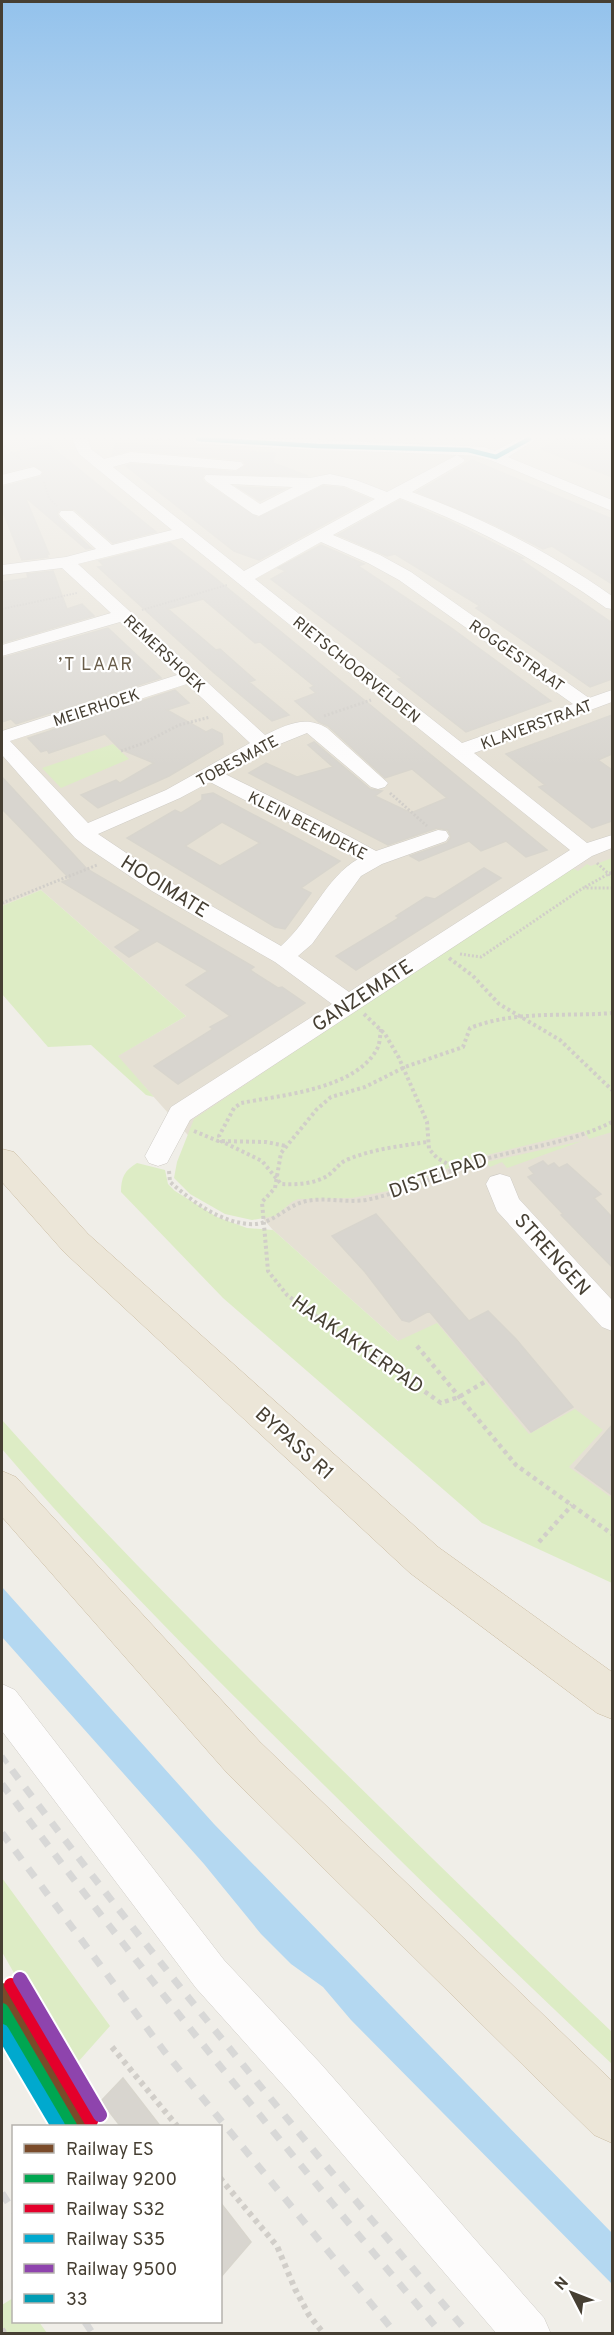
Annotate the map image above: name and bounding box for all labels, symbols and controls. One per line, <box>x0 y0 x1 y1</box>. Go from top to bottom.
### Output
street label: REMERSHOEK <box>118 611 209 698</box>
street label: RIETSCHOORVELDEN <box>288 613 424 728</box>
street label: ROGGESTRAAT <box>464 616 567 697</box>
district label: ’T LAAR <box>58 654 134 677</box>
street label: MEIERHOEK <box>51 686 142 732</box>
street label: KLAVERSTRAAT <box>478 696 595 755</box>
street label: TOBESMATE <box>193 732 282 792</box>
street label: KLEIN BEEMDEKE <box>244 788 370 865</box>
street label: HOOIMATE <box>115 850 213 925</box>
street label: GANZEMATE <box>308 954 419 1039</box>
street label: DISTELPAD <box>386 1148 491 1206</box>
street label: STRENGEN <box>508 1209 595 1302</box>
street label: HAAKAKKERPAD <box>286 1290 428 1401</box>
street label: BYPASS R1 <box>249 1402 339 1487</box>
legend <box>12 2125 222 2323</box>
text: Railway ES <box>66 2139 154 2162</box>
text: Railway 9200 <box>66 2169 177 2192</box>
text: Railway S32 <box>66 2199 165 2222</box>
text: Railway S35 <box>66 2229 165 2252</box>
text: Railway 9500 <box>66 2259 177 2282</box>
north arrow <box>542 2263 602 2323</box>
text: N <box>551 2273 574 2295</box>
text: 33 <box>66 2289 88 2312</box>

